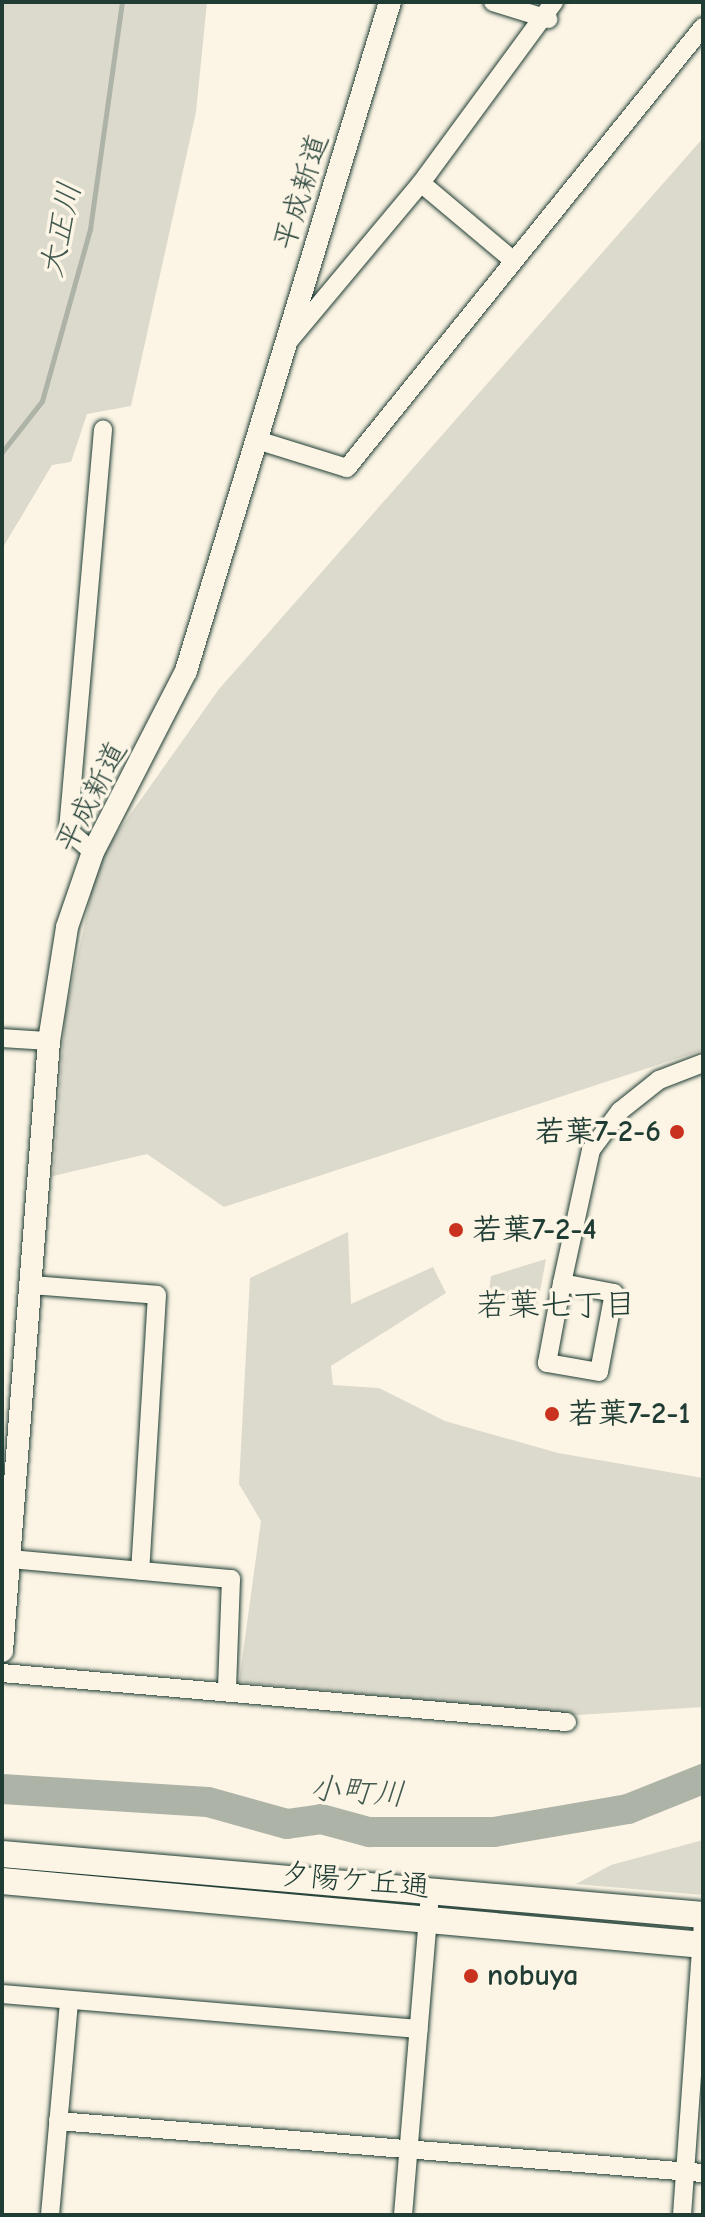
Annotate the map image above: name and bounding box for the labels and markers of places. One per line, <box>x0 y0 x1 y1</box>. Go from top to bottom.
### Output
place label: 若葉7-2-6 <box>532 1114 661 1150</box>
marker: 若葉7-2-6 <box>668 1123 686 1141</box>
place label: 若葉7-2-4 <box>472 1212 599 1248</box>
marker: 若葉7-2-4 <box>447 1221 465 1239</box>
place label: 若葉7-2-1 <box>568 1396 693 1432</box>
marker: 若葉7-2-1 <box>543 1405 561 1423</box>
place label: nobuya <box>487 1958 579 1994</box>
marker: nobuya <box>462 1967 480 1985</box>

